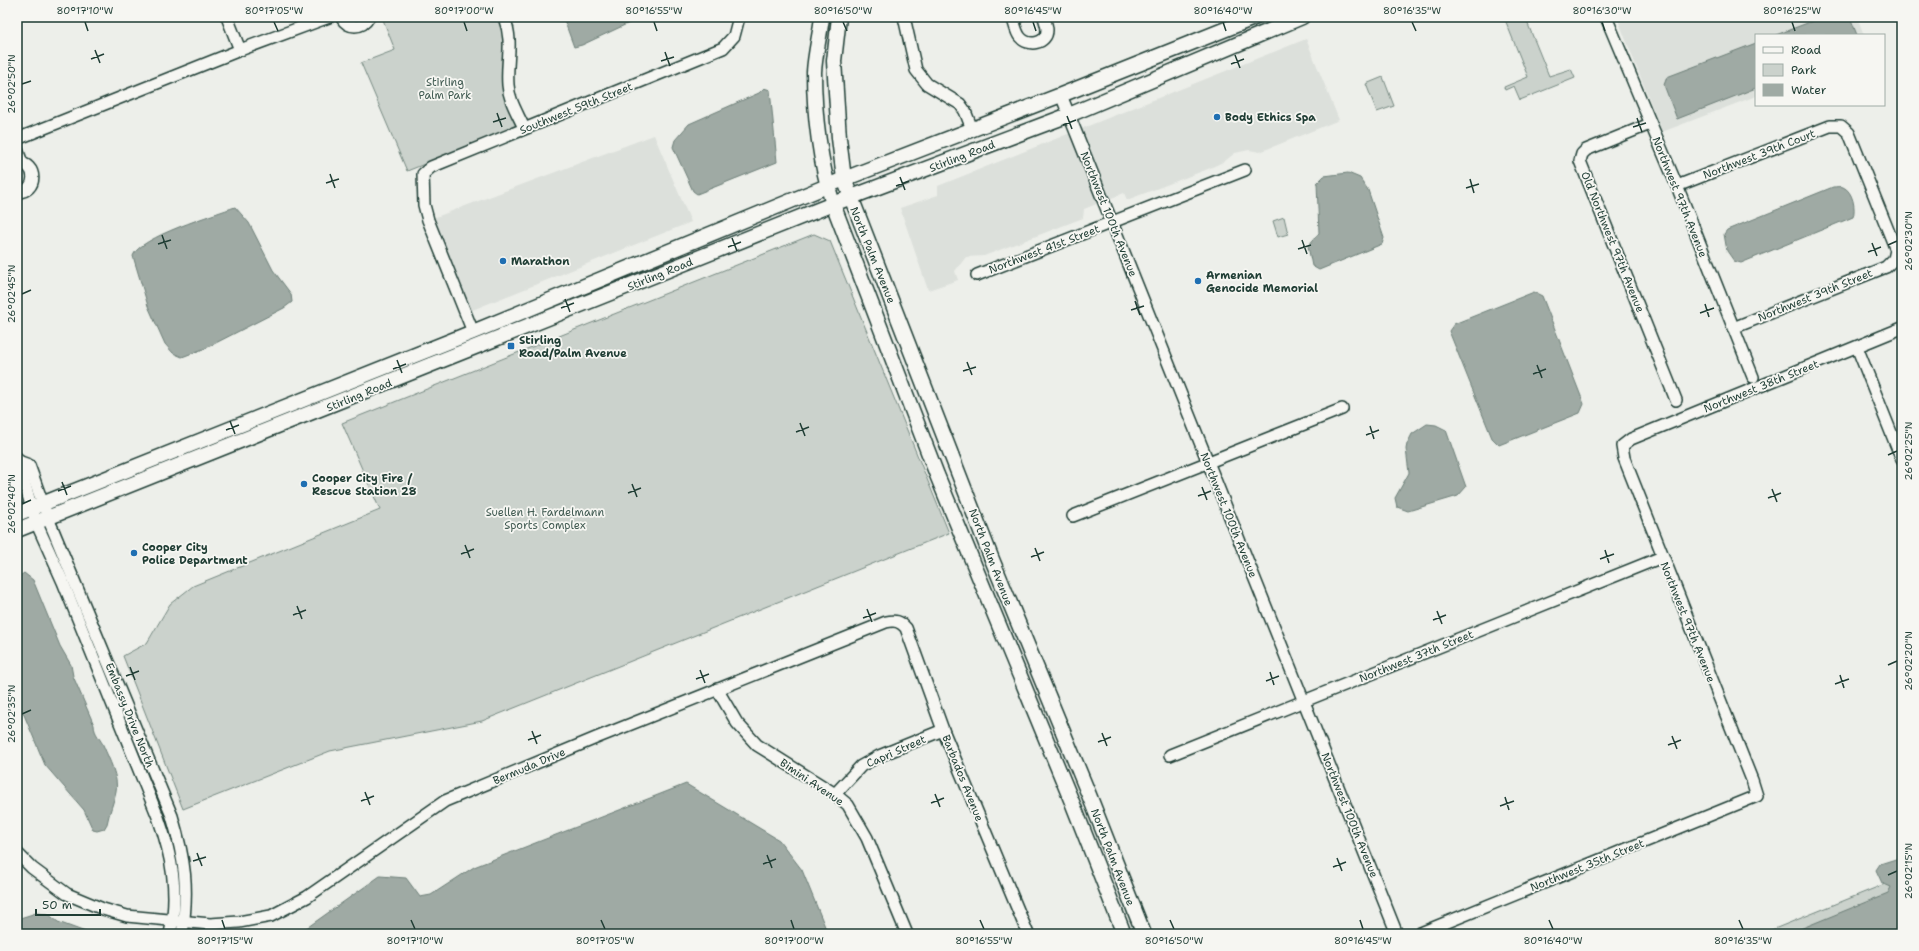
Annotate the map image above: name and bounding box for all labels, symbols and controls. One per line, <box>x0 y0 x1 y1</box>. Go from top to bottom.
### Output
text: 80°17'10"W <box>57 4 114 17</box>
text: 80°17'05"W <box>245 4 304 17</box>
text: 80°17'00"W <box>434 4 494 17</box>
text: 80°16'55"W <box>625 4 683 17</box>
text: 80°16'50"W <box>814 4 873 17</box>
text: 80°16'45"W <box>1004 4 1062 17</box>
text: 80°16'40"W <box>1193 4 1253 17</box>
text: 80°16'35"W <box>1383 4 1441 17</box>
text: 80°16'30"W <box>1572 4 1632 17</box>
text: 80°16'25"W <box>1763 4 1821 17</box>
legend <box>1755 34 1885 106</box>
text: Road <box>1791 42 1822 58</box>
text: 26°02'50"N <box>5 54 18 114</box>
text: Park <box>1791 62 1817 78</box>
park label: Stirling Palm Park <box>419 75 471 103</box>
street label: Southwest 59th Street <box>517 79 635 138</box>
text: Water <box>1791 82 1827 98</box>
place label: Body Ethics Spa <box>1225 110 1316 125</box>
marker: Body Ethics Spa <box>1212 112 1222 122</box>
street label: Northwest 39th Court <box>1701 126 1818 183</box>
street label: Northwest 97th Avenue <box>1648 135 1711 260</box>
street label: Stirling Road <box>927 137 997 176</box>
street label: Northwest 100th Avenue <box>1077 149 1141 279</box>
street label: Old Northwest 97th Avenue <box>1577 169 1648 315</box>
street label: North Palm Avenue <box>846 205 899 306</box>
text: 26°02'30"N <box>1902 211 1915 271</box>
street label: Northwest 41st Street <box>987 221 1102 278</box>
place label: Marathon <box>511 254 570 269</box>
street label: Stirling Road <box>625 255 695 294</box>
marker: Marathon <box>498 256 508 266</box>
text: 26°02'45"N <box>5 265 18 323</box>
street label: Northwest 39th Street <box>1756 266 1875 325</box>
place label: Armenian Genocide Memorial <box>1206 268 1318 296</box>
marker: Armenian Genocide Memorial <box>1193 276 1203 286</box>
place label: Stirling Road/Palm Avenue <box>519 333 627 361</box>
marker: Stirling Road/Palm Avenue <box>506 341 516 351</box>
street label: Northwest 38th Street <box>1701 356 1821 416</box>
street label: Stirling Road <box>324 376 394 415</box>
text: 26°02'25"N <box>1902 422 1915 480</box>
street label: Northwest 100th Avenue <box>1197 450 1261 580</box>
place label: Cooper City Fire / Rescue Station 28 <box>312 471 417 499</box>
text: 26°02'40"N <box>5 474 18 534</box>
marker: Cooper City Fire / Rescue Station 28 <box>299 479 309 489</box>
park label: Suellen H. Fardelmann Sports Complex <box>486 505 605 533</box>
street label: North Palm Avenue <box>965 506 1016 608</box>
place label: Cooper City Police Department <box>142 540 248 568</box>
marker: Cooper City Police Department <box>129 548 139 558</box>
street label: Northwest 97th Avenue <box>1656 560 1719 685</box>
street label: Northwest 37th Street <box>1357 627 1476 686</box>
text: 26°02'20"N <box>1902 631 1915 691</box>
street label: Embassy Drive North <box>102 661 157 770</box>
text: 26°02'35"N <box>5 685 18 743</box>
street label: Capri Street <box>864 732 928 771</box>
street label: Barbados Avenue <box>938 733 987 824</box>
street label: Bermuda Drive <box>491 744 568 789</box>
street label: Northwest 100th Avenue <box>1318 750 1382 880</box>
street label: Bimini Avenue <box>777 755 847 809</box>
street label: North Palm Avenue <box>1087 806 1138 908</box>
street label: Northwest 35th Street <box>1528 836 1647 895</box>
text: 26°02'15"N <box>1902 843 1915 899</box>
scale bar <box>36 891 100 917</box>
text: 50 m <box>42 897 72 913</box>
text: 80°17'15"W <box>197 934 253 947</box>
text: 80°17'10"W <box>387 934 444 947</box>
text: 80°17'05"W <box>576 934 635 947</box>
text: 80°17'00"W <box>764 934 824 947</box>
text: 80°16'55"W <box>955 934 1013 947</box>
text: 80°16'50"W <box>1145 934 1204 947</box>
text: 80°16'45"W <box>1334 934 1392 947</box>
text: 80°16'40"W <box>1523 934 1583 947</box>
text: 80°16'35"W <box>1714 934 1772 947</box>

